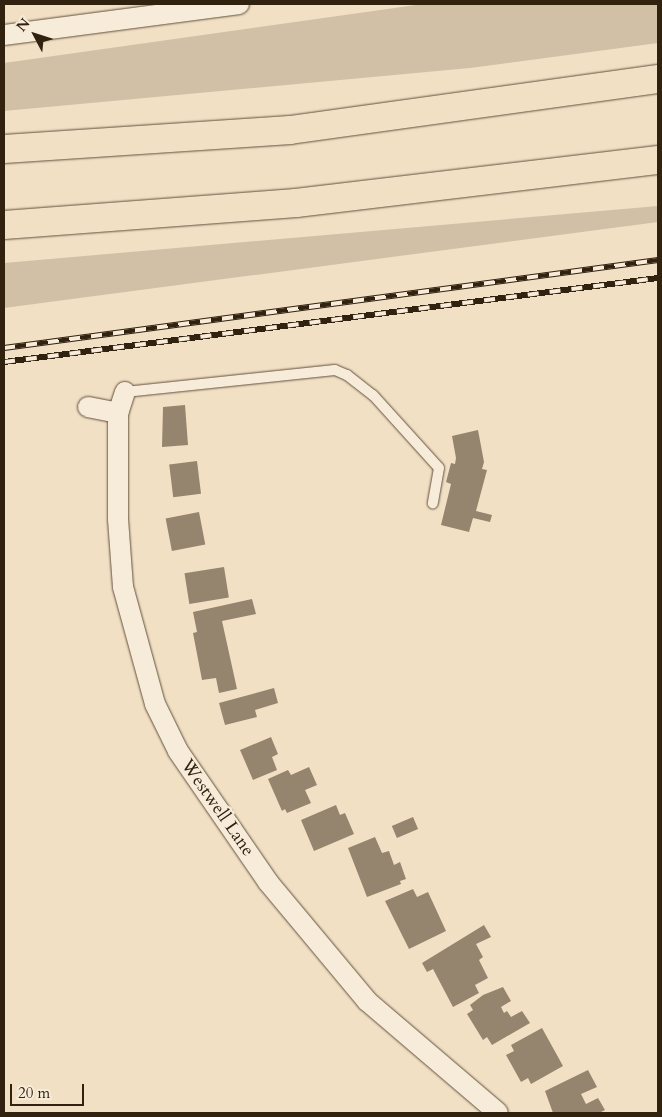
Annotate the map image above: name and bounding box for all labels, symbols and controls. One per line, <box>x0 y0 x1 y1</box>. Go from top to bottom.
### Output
north arrow <box>10 10 60 60</box>
text: N <box>12 14 34 36</box>
street label: Westwell Lane <box>176 755 258 861</box>
scale bar <box>12 1074 86 1106</box>
text: 20 m <box>18 1083 50 1103</box>

